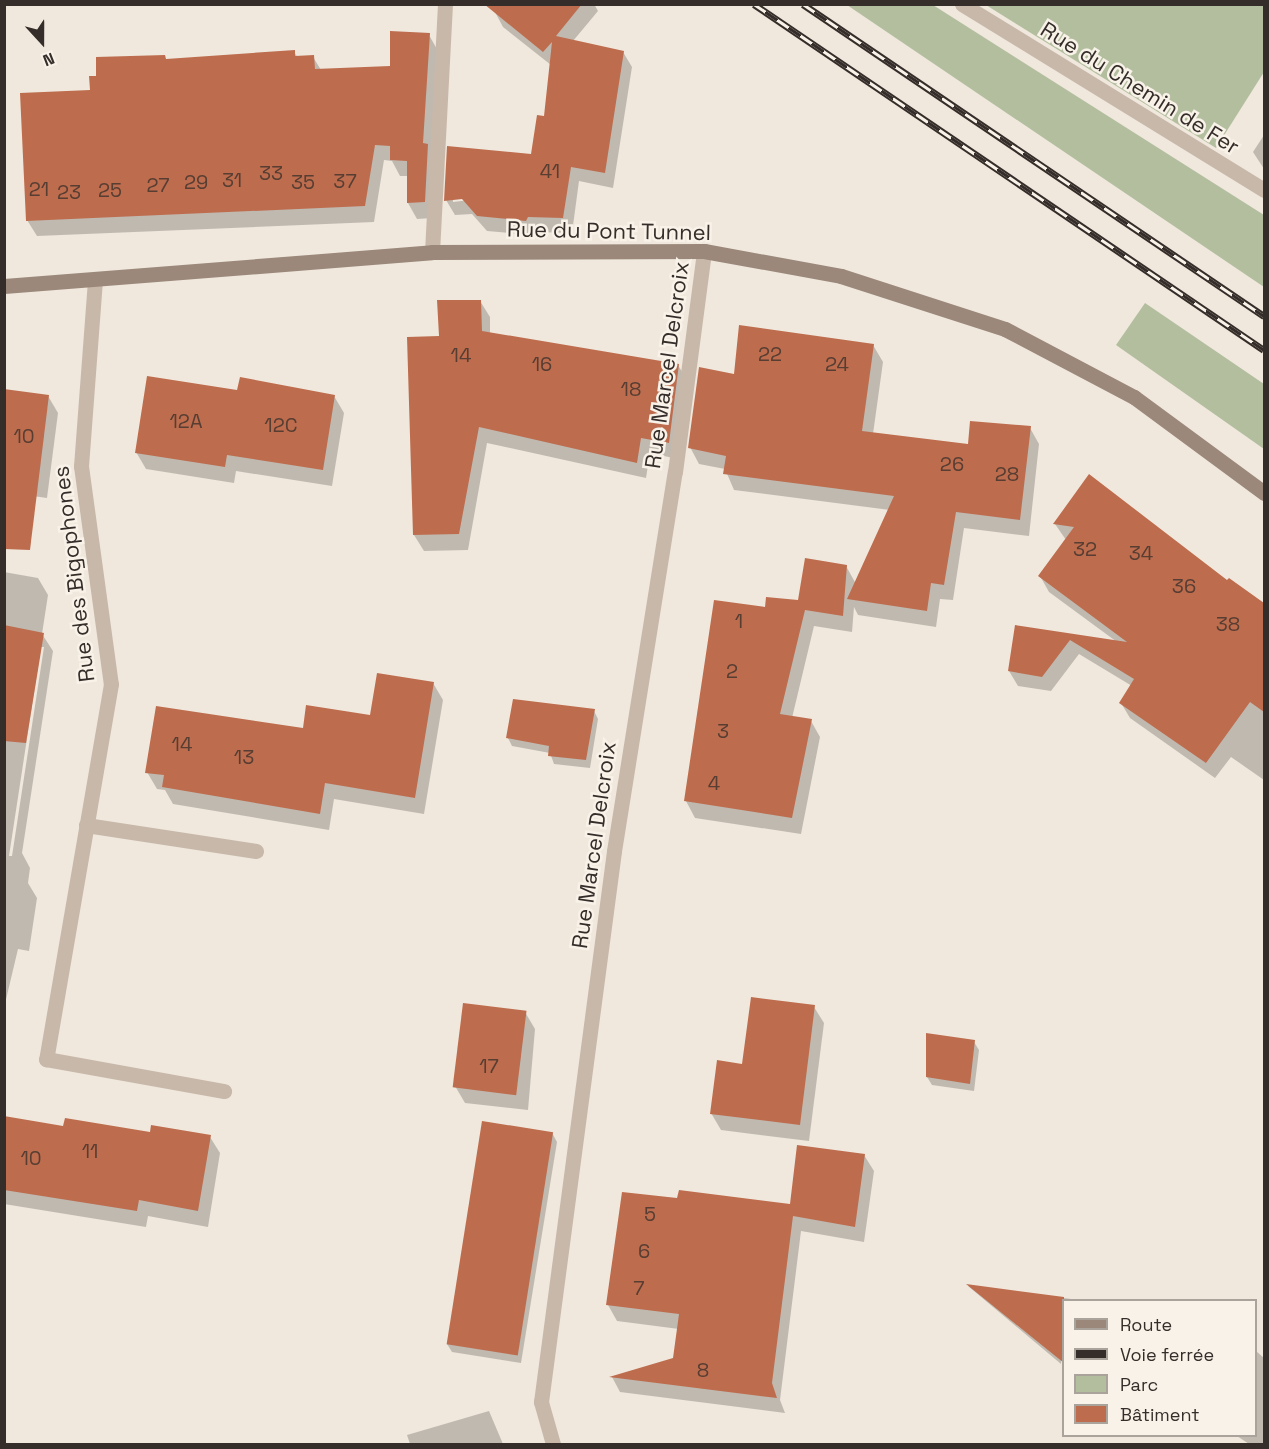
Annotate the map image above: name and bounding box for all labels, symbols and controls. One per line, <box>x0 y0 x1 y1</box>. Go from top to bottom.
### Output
north arrow <box>12 12 72 72</box>
street label: Rue du Chemin de Fer <box>1036 16 1244 160</box>
text: N <box>40 48 57 71</box>
house number: 41 <box>540 159 560 183</box>
house number: 33 <box>259 161 283 185</box>
house number: 31 <box>222 168 242 192</box>
house number: 37 <box>333 169 357 193</box>
house number: 29 <box>184 170 208 194</box>
house number: 35 <box>291 170 315 194</box>
house number: 27 <box>146 173 170 197</box>
house number: 21 <box>29 177 49 201</box>
house number: 25 <box>98 178 122 202</box>
house number: 23 <box>57 180 81 204</box>
street label: Rue du Pont Tunnel <box>506 216 712 246</box>
street label: Rue Marcel Delcroix <box>639 260 695 470</box>
house number: 22 <box>758 342 782 366</box>
house number: 14 <box>451 343 471 367</box>
house number: 16 <box>532 352 552 376</box>
house number: 24 <box>825 352 849 376</box>
house number: 18 <box>621 377 641 401</box>
house number: 12A <box>169 409 203 433</box>
house number: 12C <box>264 413 298 437</box>
house number: 10 <box>13 424 35 448</box>
house number: 26 <box>940 452 964 476</box>
house number: 28 <box>995 462 1019 486</box>
street label: Rue des Bigophones <box>48 464 100 684</box>
house number: 32 <box>1073 537 1097 561</box>
house number: 34 <box>1129 541 1153 565</box>
house number: 36 <box>1172 574 1196 598</box>
house number: 1 <box>735 609 743 633</box>
house number: 38 <box>1216 612 1240 636</box>
house number: 2 <box>726 659 738 683</box>
house number: 3 <box>717 719 729 743</box>
house number: 14 <box>172 732 192 756</box>
street label: Rue Marcel Delcroix <box>566 740 622 950</box>
house number: 13 <box>234 745 254 769</box>
house number: 4 <box>708 771 720 795</box>
house number: 17 <box>479 1054 499 1078</box>
house number: 11 <box>82 1139 98 1163</box>
house number: 10 <box>20 1146 42 1170</box>
house number: 5 <box>644 1202 656 1226</box>
house number: 6 <box>638 1239 650 1263</box>
house number: 7 <box>633 1276 645 1300</box>
legend <box>1062 1299 1257 1437</box>
text: Route <box>1120 1313 1172 1336</box>
text: Voie ferrée <box>1120 1343 1214 1366</box>
house number: 8 <box>697 1358 709 1382</box>
text: Parc <box>1120 1373 1158 1396</box>
text: Bâtiment <box>1120 1403 1200 1426</box>

